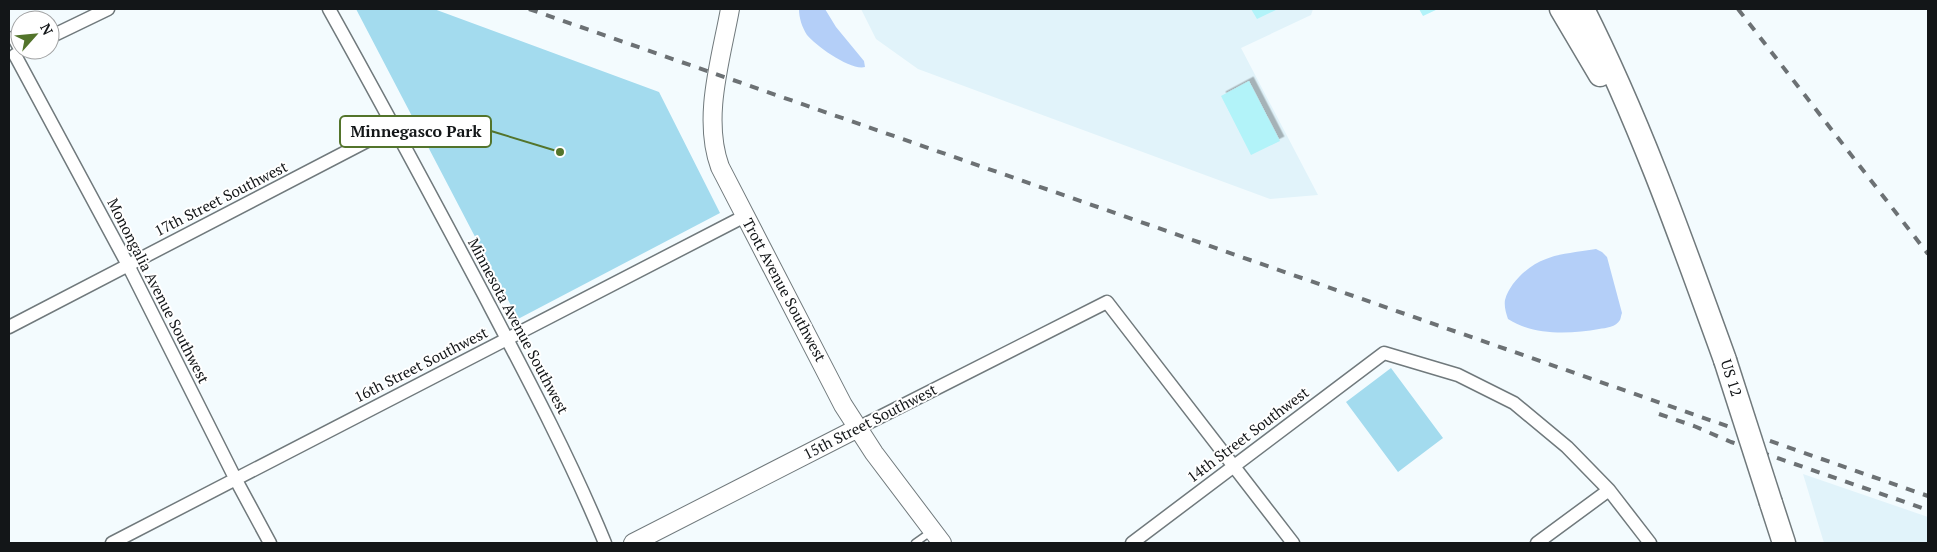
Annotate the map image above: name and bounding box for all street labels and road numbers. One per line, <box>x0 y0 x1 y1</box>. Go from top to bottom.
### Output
street label: 17th Street Southwest <box>151 156 291 240</box>
street label: Monongalia Avenue Southwest <box>103 195 215 387</box>
street label: Trott Avenue Southwest <box>739 214 831 365</box>
street label: Minnesota Avenue Southwest <box>464 234 574 417</box>
street label: 16th Street Southwest <box>350 322 491 406</box>
street label: US 12 <box>1717 357 1747 399</box>
street label: 15th Street Southwest <box>799 379 940 463</box>
street label: 14th Street Southwest <box>1183 382 1313 487</box>

